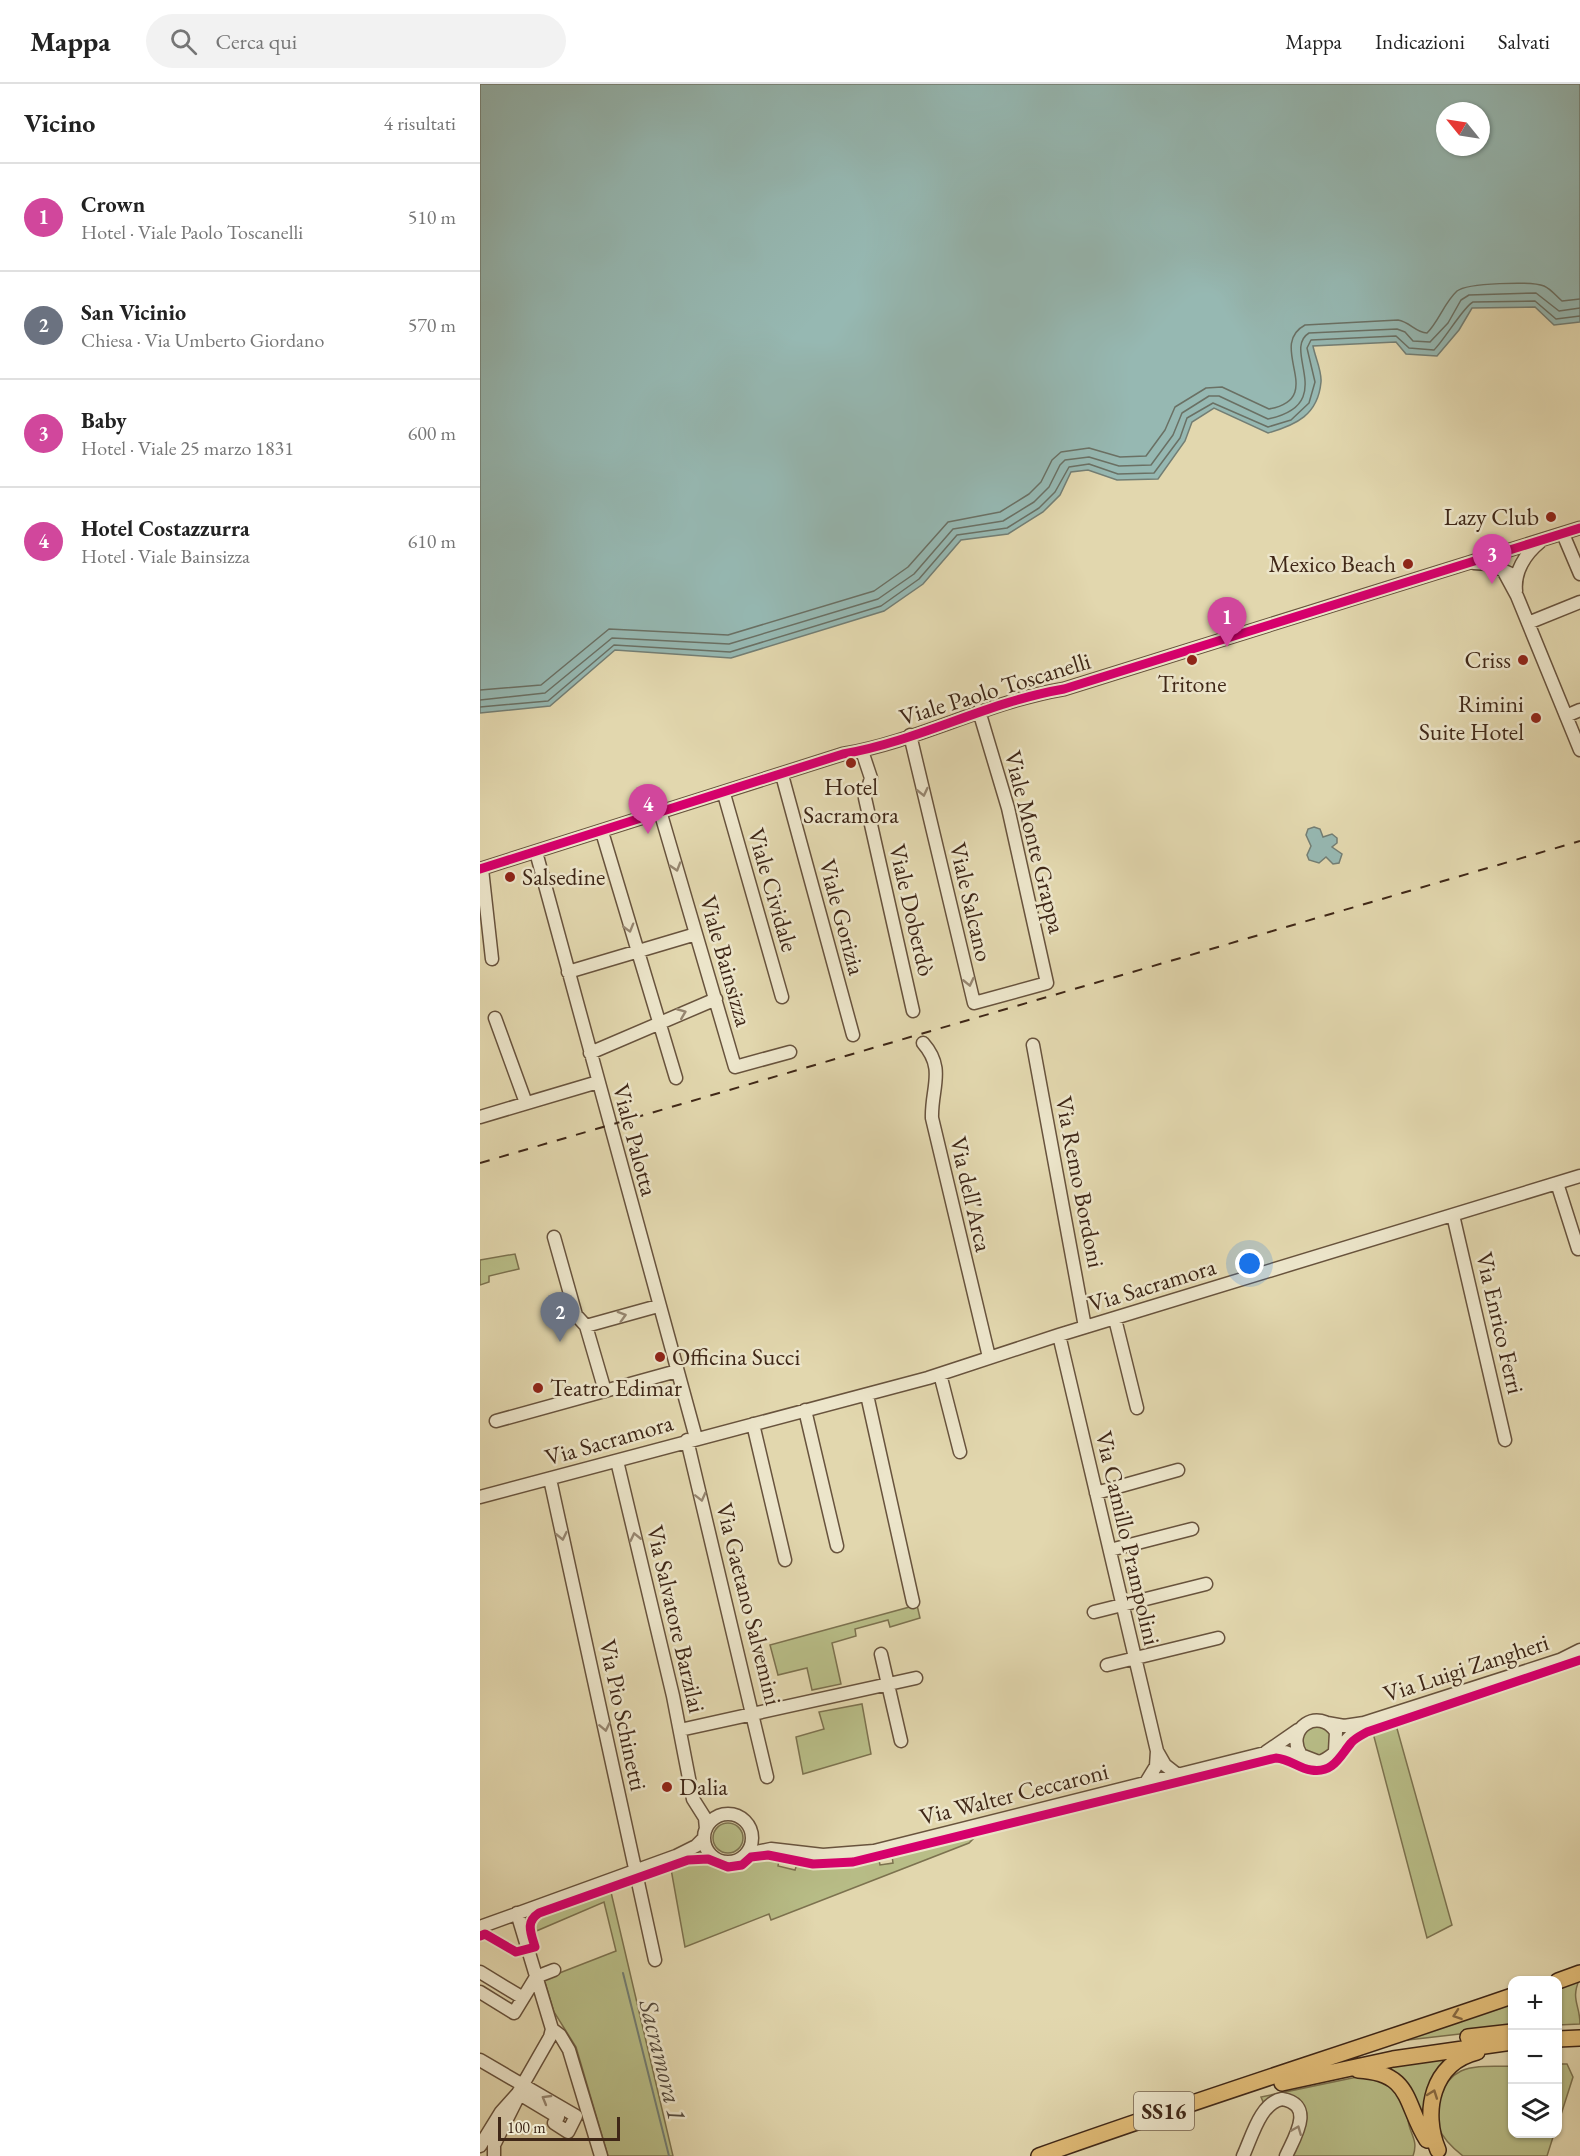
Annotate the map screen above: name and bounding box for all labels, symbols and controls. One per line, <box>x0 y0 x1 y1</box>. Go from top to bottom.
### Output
search box <box>146 14 566 68</box>
text: Mappa <box>30 23 110 59</box>
icon: search <box>167 25 200 58</box>
text: Cerca qui <box>215 27 297 56</box>
text: Mappa <box>1285 28 1342 55</box>
text: Indicazioni <box>1375 28 1465 55</box>
text: Salvati <box>1498 28 1550 55</box>
north arrow <box>1436 102 1490 156</box>
text: Vicino <box>24 106 95 140</box>
text: 4 risultati <box>384 110 456 136</box>
text: Crown <box>81 190 145 219</box>
text: 1 <box>38 204 49 230</box>
text: 510 m <box>408 204 456 230</box>
text: Hotel · Viale Paolo Toscanelli <box>81 219 303 245</box>
text: San Vicinio <box>81 298 186 327</box>
text: 2 <box>38 312 49 338</box>
text: 570 m <box>408 312 456 338</box>
text: Chiesa · Via Umberto Giordano <box>81 327 324 353</box>
text: Baby <box>81 406 127 435</box>
text: 3 <box>38 420 49 446</box>
text: 600 m <box>408 420 456 446</box>
text: Hotel · Viale 25 marzo 1831 <box>81 435 294 461</box>
place label: Lazy Club <box>1444 501 1539 532</box>
marker: Lazy Club <box>1544 510 1558 524</box>
text: Hotel Costazzurra <box>81 514 250 543</box>
text: 4 <box>38 528 49 554</box>
text: 610 m <box>408 528 456 554</box>
pin: 3 <box>1472 534 1512 584</box>
text: Hotel · Viale Bainsizza <box>81 543 250 569</box>
place label: Mexico Beach <box>1269 548 1396 579</box>
marker: Mexico Beach <box>1401 557 1415 571</box>
pin: 1 <box>1208 598 1246 647</box>
place label: Criss <box>1465 644 1511 675</box>
street label: Viale Paolo Toscanelli <box>896 645 1094 732</box>
marker: Tritone <box>1185 653 1199 667</box>
marker: Criss <box>1516 653 1530 667</box>
place label: Tritone <box>1157 668 1227 699</box>
place label: Rimini Suite Hotel <box>1419 688 1524 747</box>
marker: Rimini Suite Hotel <box>1529 711 1543 725</box>
street label: Viale Monte Grappa <box>998 747 1073 937</box>
marker: Hotel Sacramora <box>844 756 858 770</box>
place label: Hotel Sacramora <box>803 771 899 830</box>
pin: 4 <box>628 784 668 834</box>
one-way arrow <box>916 787 929 797</box>
street label: Viale Cividale <box>741 824 806 955</box>
street label: Viale Salcano <box>943 839 1000 964</box>
street label: Viale Doberdò <box>882 841 943 979</box>
street label: Viale Gorizia <box>812 855 873 979</box>
place label: Salsedine <box>522 861 605 892</box>
one-way arrow <box>669 861 681 872</box>
marker: Salsedine <box>503 870 517 884</box>
street label: Viale Bainsizza <box>693 892 760 1030</box>
one-way arrow <box>622 922 634 933</box>
one-way arrow <box>961 977 974 987</box>
one-way arrow <box>676 1008 687 1020</box>
street label: Viale Palotta <box>606 1080 665 1200</box>
street label: Via Remo Bordoni <box>1049 1093 1112 1271</box>
street label: Via dell'Arca <box>943 1133 1000 1255</box>
your location <box>1235 1249 1264 1278</box>
street label: Via Enrico Ferri <box>1469 1249 1532 1397</box>
street label: Via Sacramora <box>1084 1250 1220 1319</box>
pin: 2 <box>540 1292 580 1342</box>
one-way arrow <box>616 1311 627 1323</box>
place label: Officina Succi <box>672 1341 800 1372</box>
marker: Officina Succi <box>653 1350 667 1364</box>
place label: Teatro Edimar <box>550 1372 682 1403</box>
marker: Teatro Edimar <box>531 1381 545 1395</box>
street label: Via Sacramora <box>541 1406 677 1473</box>
street label: Via Camillo Prampolini <box>1089 1428 1168 1648</box>
one-way arrow <box>694 1492 707 1502</box>
street label: Via Gaetano Salvemini <box>709 1499 790 1708</box>
street label: Via Salvatore Barzilai <box>640 1522 713 1716</box>
one-way arrow <box>555 1531 568 1541</box>
one-way arrow <box>630 1533 643 1543</box>
street label: Via Luigi Zangheri <box>1379 1626 1553 1709</box>
street label: Via Pio Schinetti <box>592 1636 655 1793</box>
one-way arrow <box>597 1721 610 1731</box>
street label: Via Walter Ceccaroni <box>916 1755 1112 1832</box>
place label: Dalia <box>679 1771 728 1802</box>
marker: Dalia <box>660 1780 674 1794</box>
map controls <box>1508 1976 1562 2138</box>
button: + <box>1508 1976 1562 2030</box>
water label: Sacramora 1 <box>631 1995 694 2124</box>
one-way arrow <box>1452 2007 1463 2020</box>
button: − <box>1508 2030 1562 2084</box>
button: layers <box>1508 2084 1562 2138</box>
one-way arrow <box>1426 2089 1439 2100</box>
road number: SS16 <box>1134 2092 1194 2130</box>
one-way arrow <box>542 2095 552 2107</box>
scale bar <box>498 2114 620 2142</box>
text: 100 m <box>507 2117 546 2138</box>
one-way arrow <box>1290 2125 1302 2136</box>

